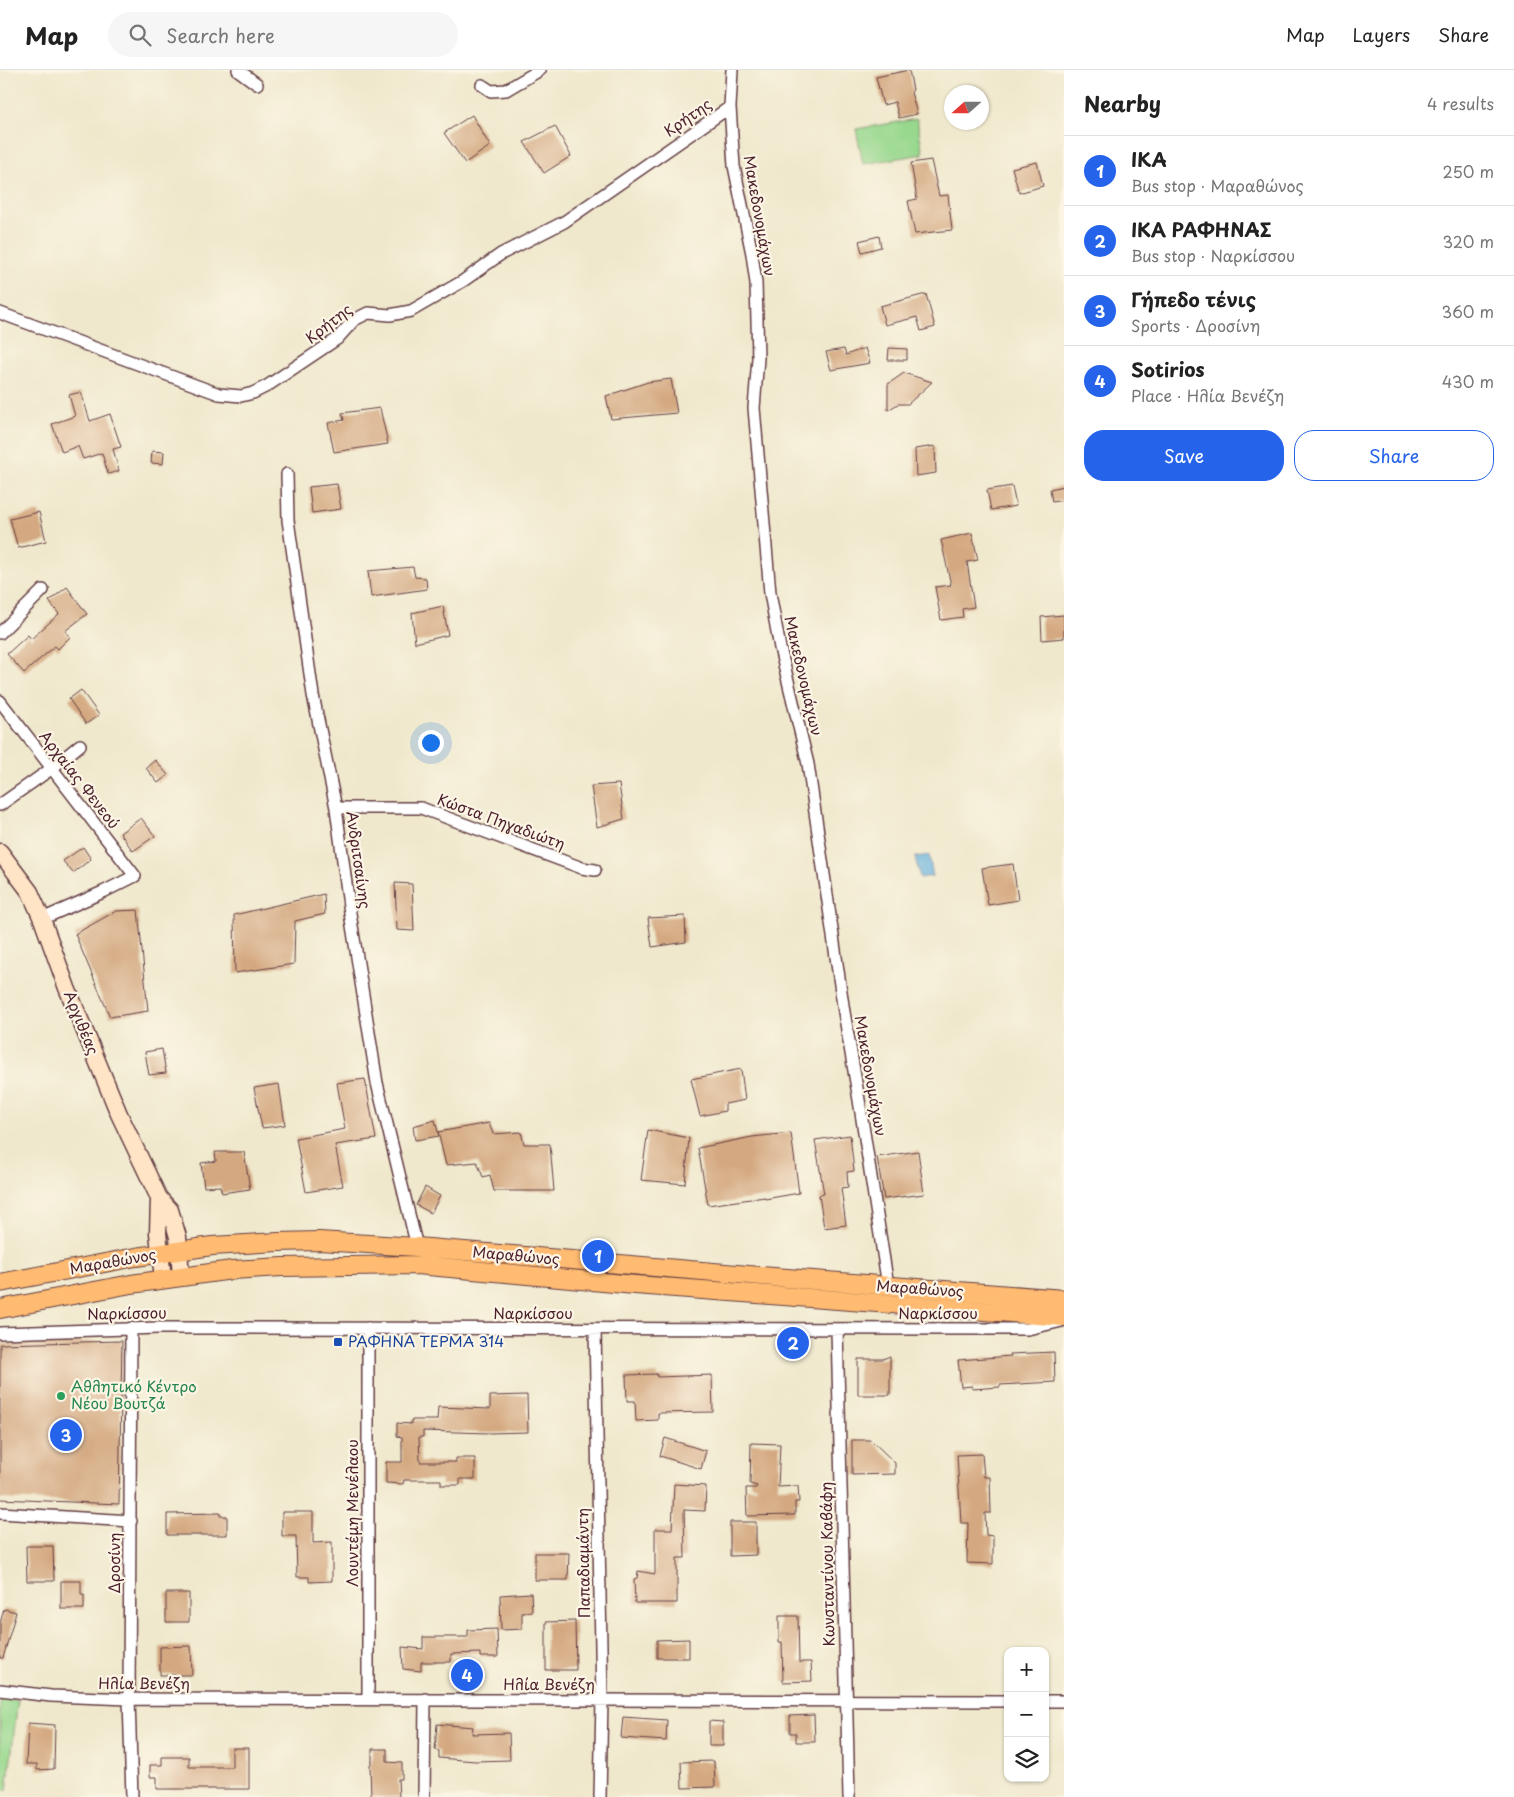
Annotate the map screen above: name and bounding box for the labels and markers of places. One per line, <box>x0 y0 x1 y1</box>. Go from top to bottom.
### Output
pin: 1 <box>582 1237 614 1275</box>
pin: 2 <box>777 1324 809 1362</box>
place label: ΡΑΦΗΝΑ ΤΕΡΜΑ 314 <box>348 1329 504 1352</box>
marker: ΡΑΦΗΝΑ ΤΕΡΜΑ 314 <box>332 1336 344 1348</box>
place label: Αθλητικό Κέντρο Νέου Βουτζά <box>71 1374 197 1414</box>
marker: Αθλητικό Κέντρο Νέου Βουτζά <box>55 1390 67 1402</box>
pin: 3 <box>50 1416 82 1454</box>
pin: 4 <box>451 1656 483 1694</box>

